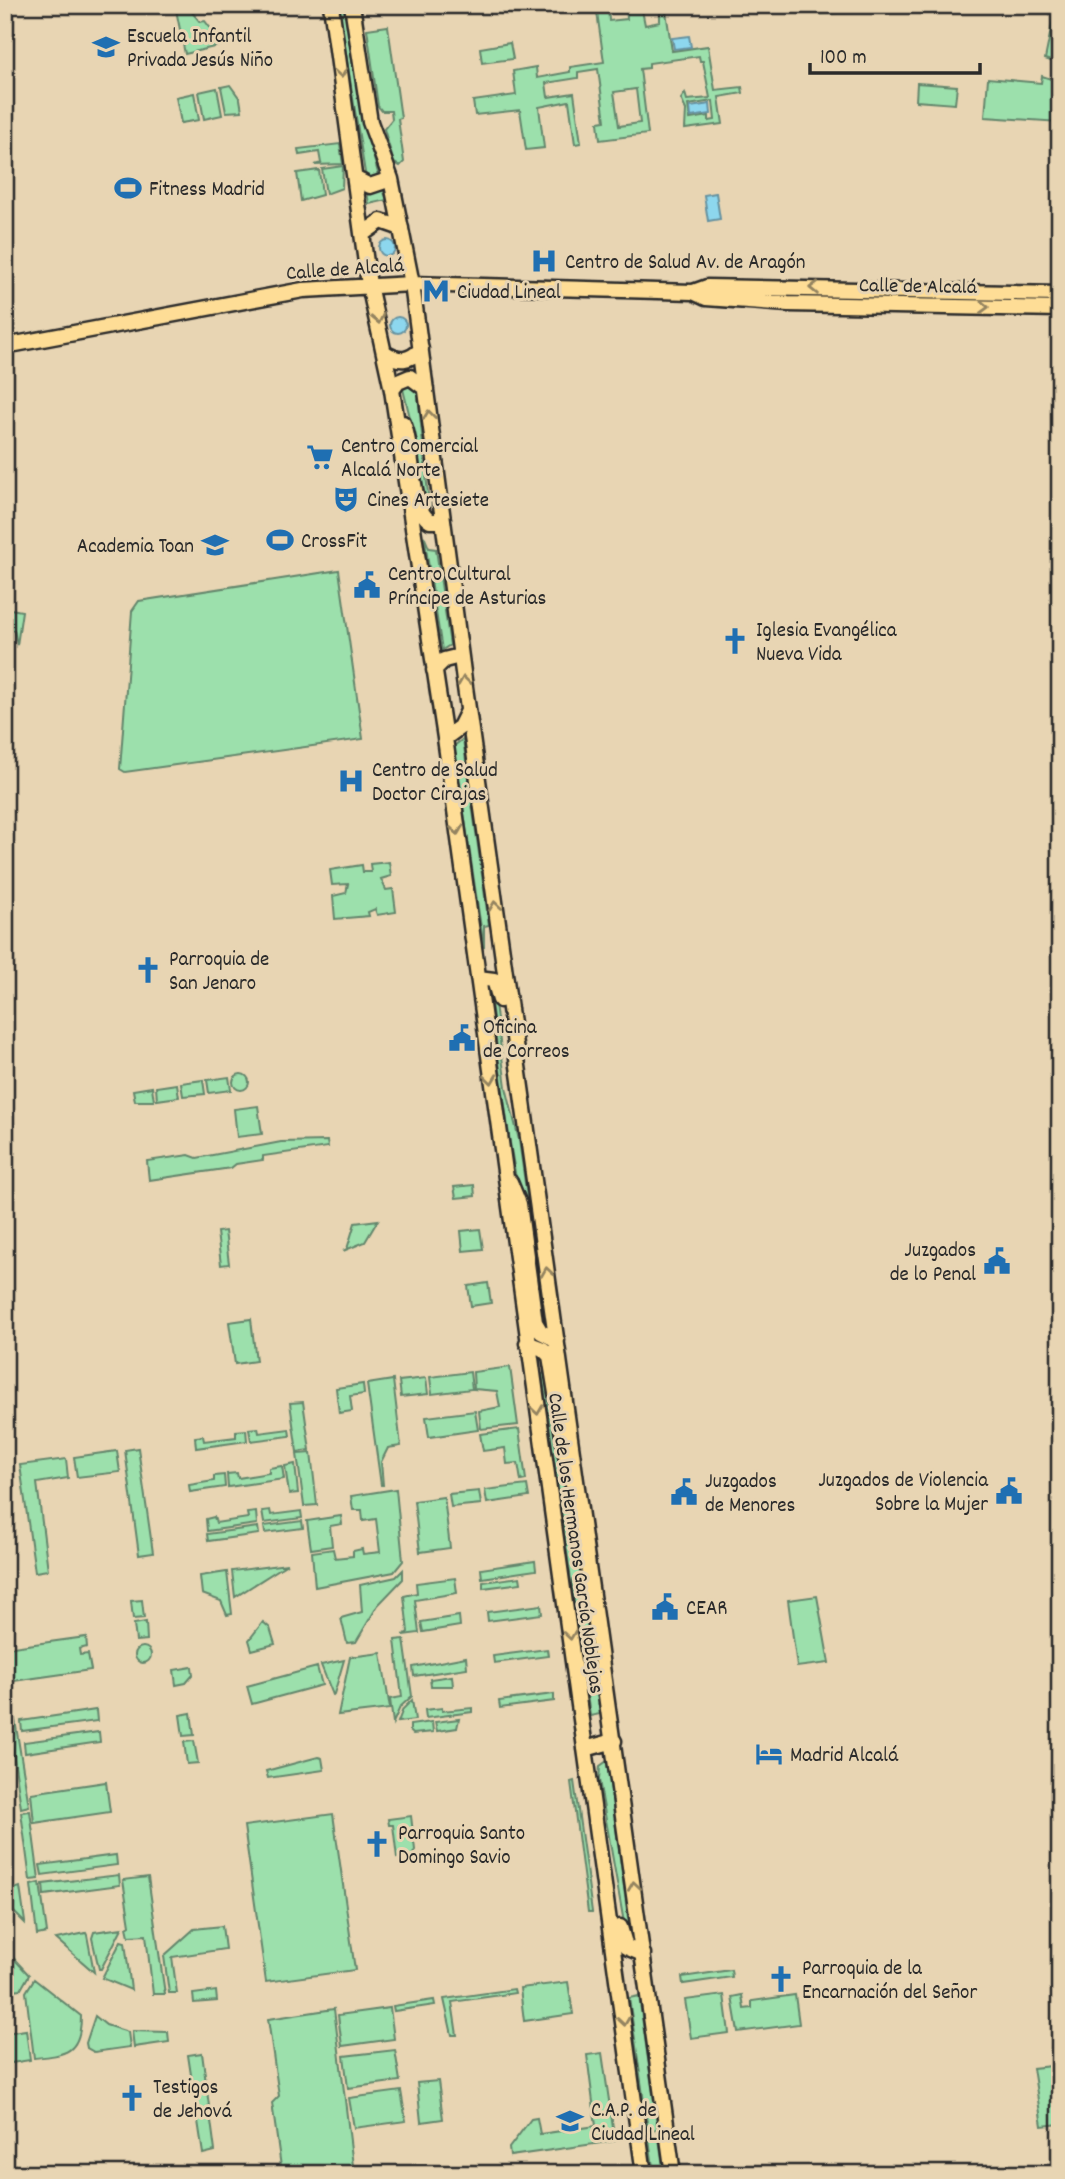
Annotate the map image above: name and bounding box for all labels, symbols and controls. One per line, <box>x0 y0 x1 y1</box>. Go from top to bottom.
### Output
place label: Escuela Infantil Privada Jesús Niño <box>127 23 273 77</box>
school or university icon: Escuela Infantil Privada Jesús Niño <box>91 32 121 62</box>
scale bar <box>810 32 979 76</box>
text: 100 m <box>820 44 867 74</box>
one-way arrow <box>333 67 348 79</box>
sports icon: Fitness Madrid <box>113 173 143 203</box>
place label: Fitness Madrid <box>149 176 265 206</box>
hospital icon: Centro de Salud Av. de Aragón <box>529 246 559 276</box>
place label: Centro de Salud Av. de Aragón <box>565 249 806 279</box>
street label: Calle de Alcalá <box>285 252 406 290</box>
street label: Calle de Alcalá <box>858 272 978 304</box>
metro station icon: Ciudad Lineal <box>421 276 451 306</box>
place label: Ciudad Lineal <box>457 279 561 309</box>
one-way arrow <box>808 281 819 296</box>
one-way arrow <box>979 299 990 314</box>
one-way arrow <box>370 313 384 325</box>
one-way arrow <box>422 409 437 421</box>
place label: Centro Comercial Alcalá Norte <box>341 433 478 487</box>
supermarket icon: Centro Comercial Alcalá Norte <box>305 442 335 472</box>
theatre icon: Cines Artesiete <box>331 484 361 514</box>
place label: Cines Artesiete <box>367 487 489 517</box>
sports icon: CrossFit <box>265 525 295 555</box>
place label: CrossFit <box>301 528 367 558</box>
school or university icon: Academia Toan <box>200 530 230 560</box>
place label: Academia Toan <box>77 533 194 563</box>
place label: Centro Cultural Príncipe de Asturias <box>388 561 546 615</box>
public building icon: Centro Cultural Príncipe de Asturias <box>352 570 382 600</box>
place label: Iglesia Evangélica Nueva Vida <box>756 617 898 671</box>
church icon: Iglesia Evangélica Nueva Vida <box>720 626 750 656</box>
one-way arrow <box>457 675 472 687</box>
place label: Centro de Salud Doctor Cirajas <box>372 757 498 811</box>
hospital icon: Centro de Salud Doctor Cirajas <box>336 766 366 796</box>
one-way arrow <box>450 824 465 836</box>
one-way arrow <box>488 901 503 912</box>
place label: Parroquia de San Jenaro <box>169 946 269 1000</box>
church icon: Parroquia de San Jenaro <box>133 955 163 985</box>
place label: Oficina de Correos <box>483 1014 570 1068</box>
public building icon: Oficina de Correos <box>447 1023 477 1053</box>
one-way arrow <box>484 1073 499 1085</box>
place label: Juzgados de lo Penal <box>890 1237 976 1291</box>
public building icon: Juzgados de lo Penal <box>982 1246 1012 1276</box>
one-way arrow <box>540 1266 555 1278</box>
street label: Calle de los Hermanos García Noblejas <box>538 1391 610 1696</box>
one-way arrow <box>530 1404 545 1416</box>
place label: Juzgados de Violencia Sobre la Mujer <box>818 1467 989 1521</box>
place label: Juzgados de Menores <box>705 1468 795 1522</box>
public building icon: Juzgados de Violencia Sobre la Mujer <box>994 1476 1024 1506</box>
public building icon: Juzgados de Menores <box>669 1477 699 1507</box>
public building icon: CEAR <box>650 1592 680 1622</box>
place label: CEAR <box>686 1595 728 1625</box>
one-way arrow <box>562 1630 577 1641</box>
hotel icon: Madrid Alcalá <box>754 1739 784 1769</box>
place label: Madrid Alcalá <box>790 1742 899 1772</box>
place label: Parroquia Santo Domingo Savio <box>398 1820 525 1874</box>
church icon: Parroquia Santo Domingo Savio <box>362 1829 392 1859</box>
one-way arrow <box>627 1880 642 1892</box>
place label: Parroquia de la Encarnación del Señor <box>802 1955 977 2009</box>
church icon: Parroquia de la Encarnación del Señor <box>766 1964 796 1994</box>
one-way arrow <box>617 2015 632 2027</box>
place label: Testigos de Jehová <box>153 2074 233 2128</box>
church icon: Testigos de Jehová <box>117 2083 147 2113</box>
place label: C.A.P. de Ciudad Lineal <box>591 2097 695 2151</box>
school or university icon: C.A.P. de Ciudad Lineal <box>555 2106 585 2136</box>

